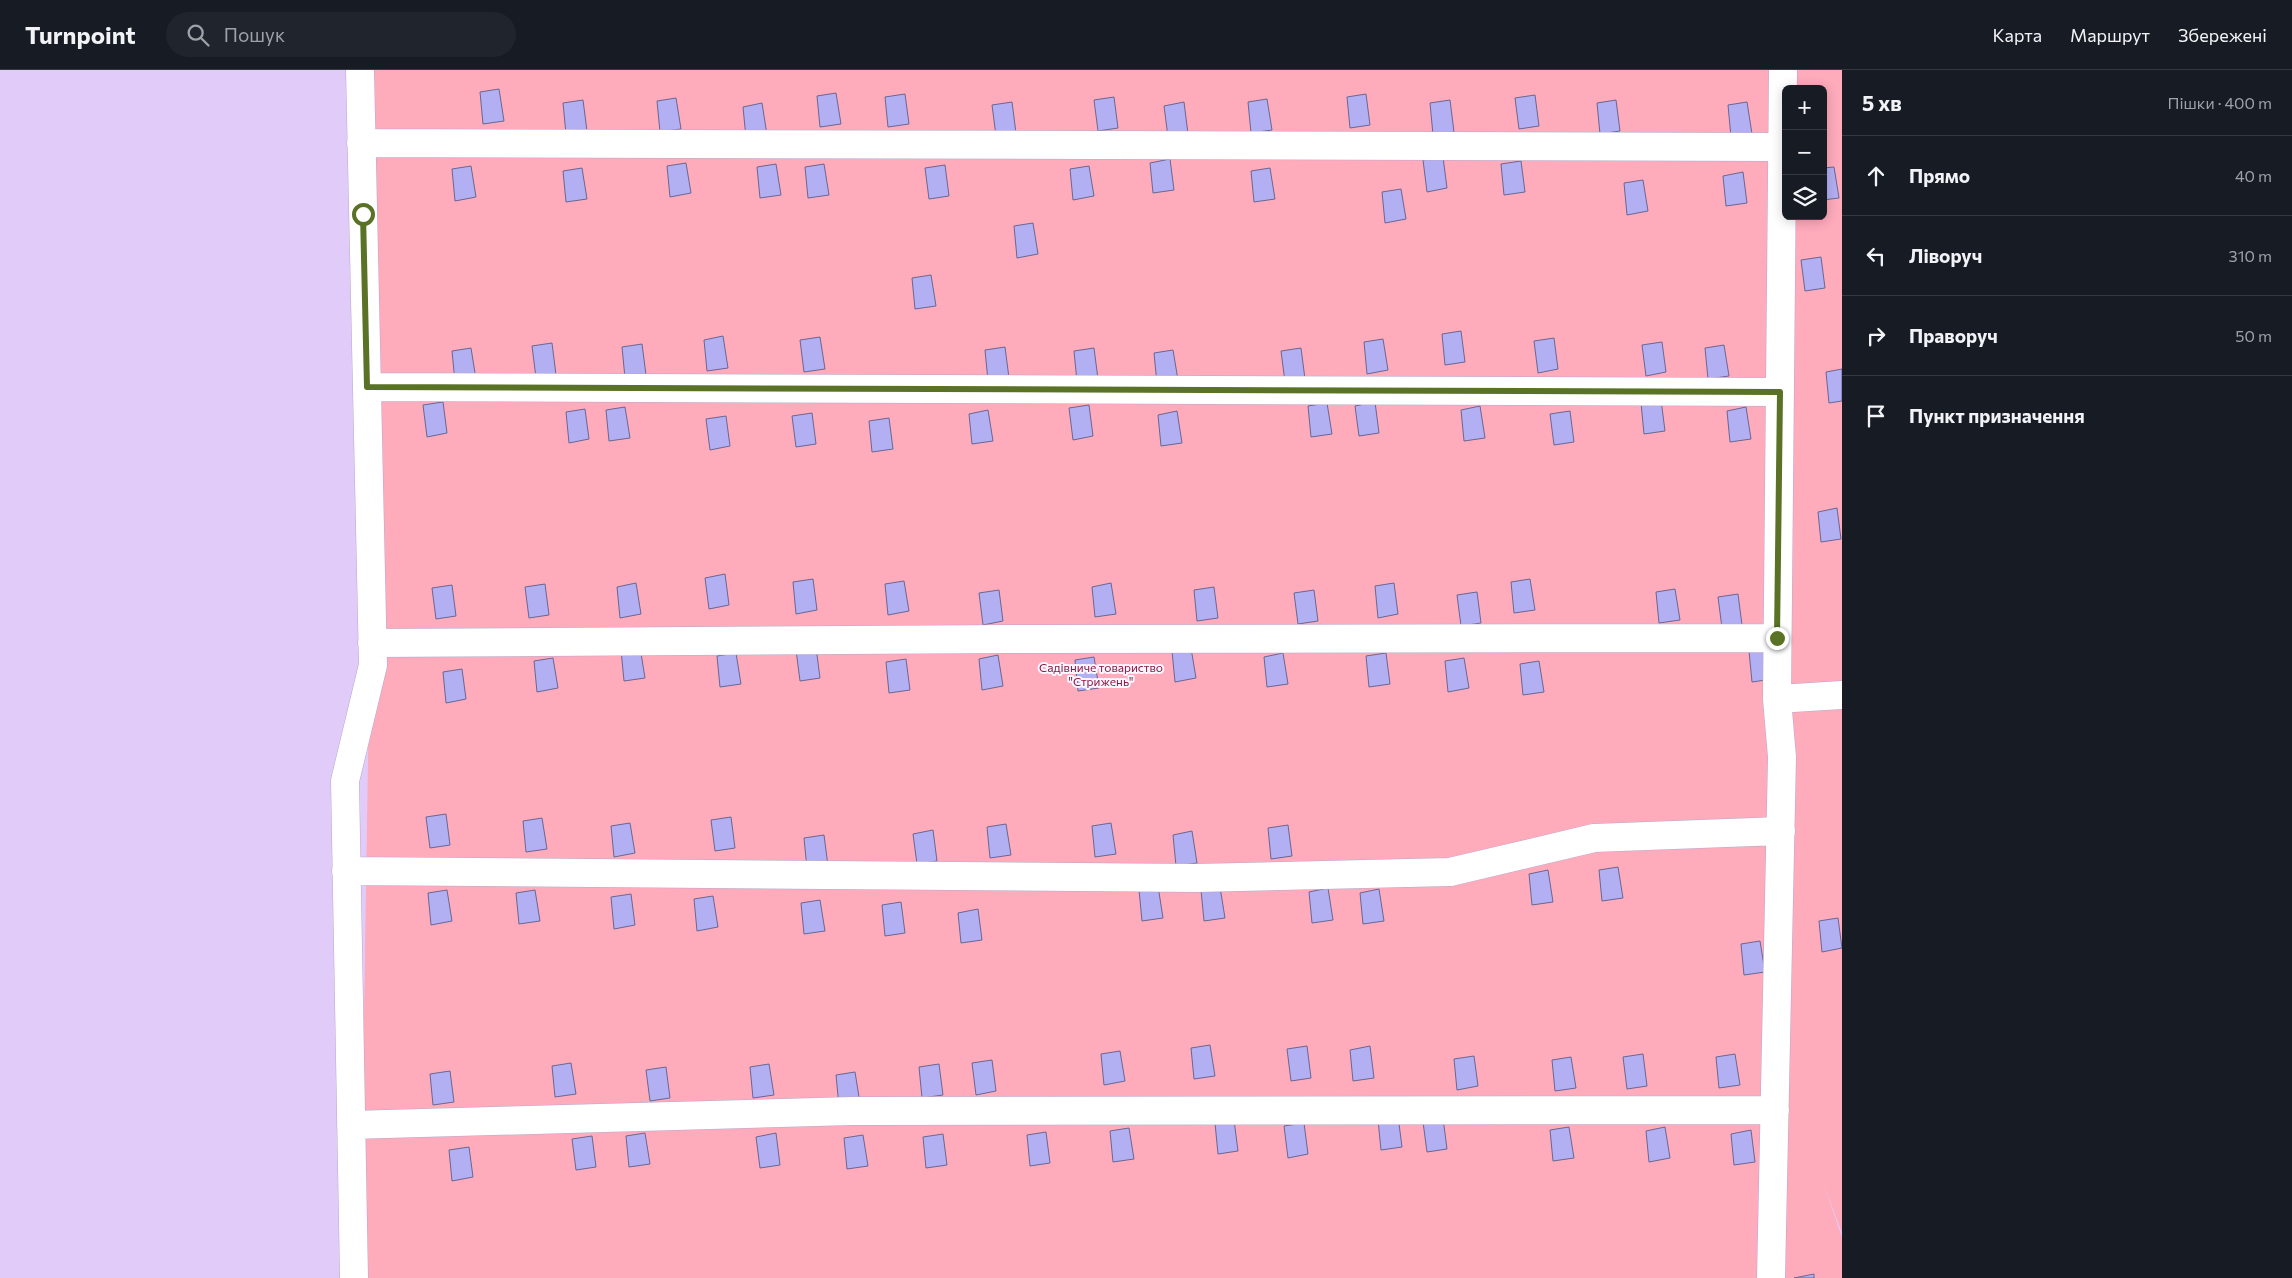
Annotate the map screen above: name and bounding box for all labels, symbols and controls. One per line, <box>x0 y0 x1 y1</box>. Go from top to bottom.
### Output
search box <box>166 12 516 57</box>
text: Turnpoint <box>25 20 136 49</box>
icon: search <box>184 21 212 49</box>
text: Пошук <box>224 23 285 46</box>
text: Карта <box>1992 24 2042 46</box>
text: Маршрут <box>2070 24 2150 46</box>
text: Збережені <box>2178 24 2267 46</box>
map controls <box>1782 85 1827 220</box>
button: + <box>1782 85 1827 130</box>
text: 5 хв <box>1862 90 1902 115</box>
text: Пішки · 400 m <box>2168 93 2272 112</box>
button: − <box>1782 130 1827 175</box>
icon: ahead <box>1862 162 1890 190</box>
text: Прямо <box>1909 164 1970 187</box>
text: 40 m <box>2235 166 2272 185</box>
button: layers <box>1782 175 1827 220</box>
route start <box>352 203 375 226</box>
icon: left <box>1862 242 1890 270</box>
text: Ліворуч <box>1909 244 1982 267</box>
text: 310 m <box>2229 246 2272 265</box>
icon: right <box>1862 322 1890 350</box>
text: Праворуч <box>1909 324 1998 347</box>
text: 50 m <box>2235 326 2272 345</box>
icon: arrive <box>1862 402 1890 430</box>
text: Пункт призначення <box>1909 404 2085 427</box>
route end <box>1766 627 1789 650</box>
park label: Садівниче товариство "Стрижень" <box>1039 660 1163 688</box>

